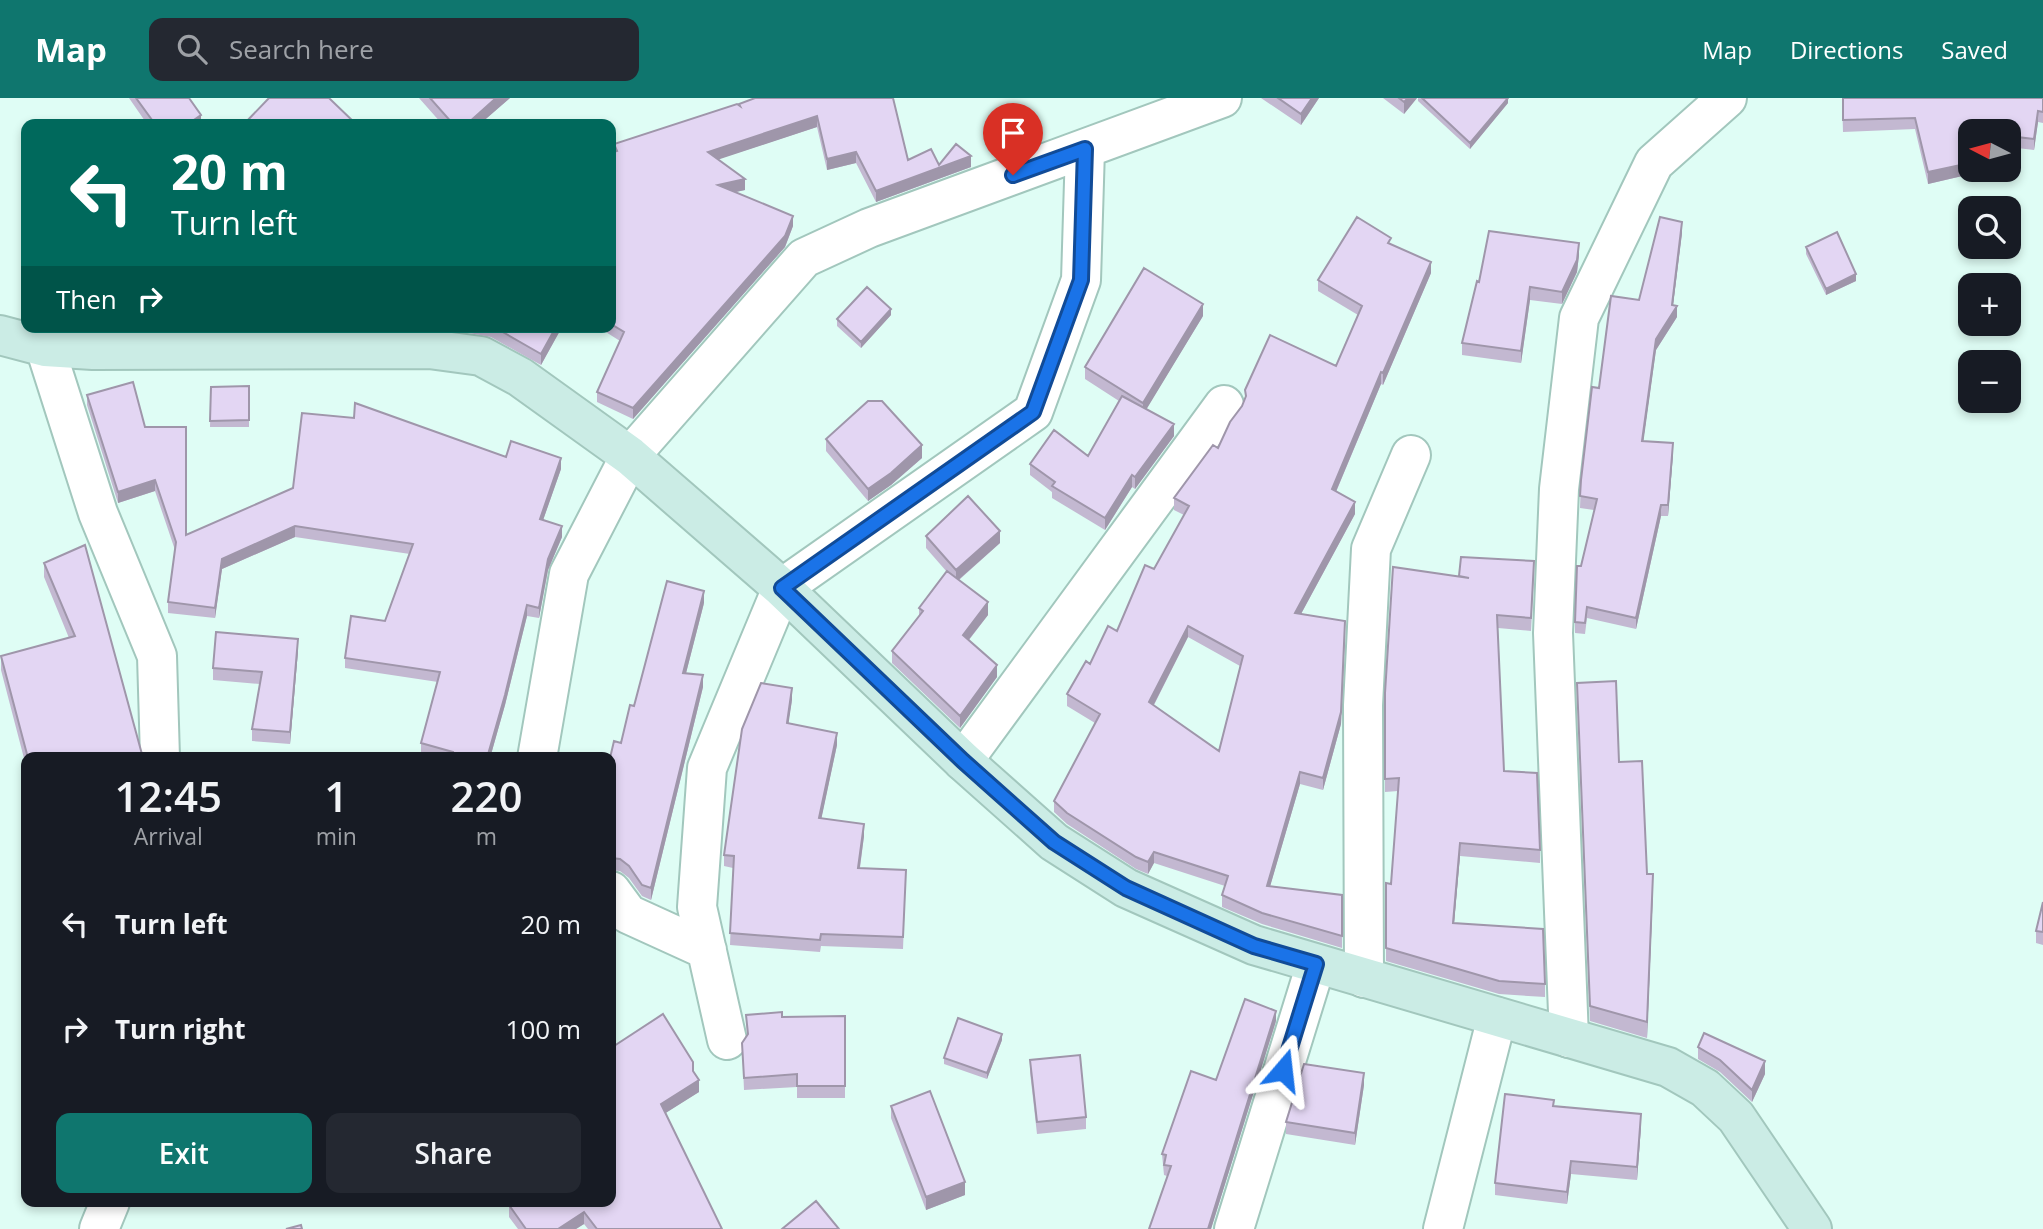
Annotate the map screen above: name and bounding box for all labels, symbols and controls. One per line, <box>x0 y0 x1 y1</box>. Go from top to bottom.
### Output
search box <box>149 18 639 81</box>
text: Map <box>35 27 107 72</box>
icon: search <box>173 30 211 68</box>
text: Search here <box>229 31 374 67</box>
text: Map <box>1702 33 1752 66</box>
text: Directions <box>1790 33 1903 66</box>
text: Saved <box>1941 33 2008 66</box>
pin <box>983 103 1043 175</box>
icon: arrive <box>994 114 1032 152</box>
north arrow <box>1958 119 2021 182</box>
map controls <box>1958 119 2021 413</box>
text: 20 m <box>171 138 288 204</box>
icon: left <box>56 147 147 238</box>
button: search <box>1958 196 2021 259</box>
text: Turn left <box>171 201 297 244</box>
button: + <box>1958 273 2021 336</box>
icon: right <box>131 280 169 318</box>
text: Then <box>56 281 117 317</box>
button: − <box>1958 350 2021 413</box>
text: 12:45 <box>115 767 222 824</box>
text: 1 <box>324 767 348 824</box>
text: 220 <box>450 767 522 824</box>
text: Arrival <box>134 820 203 852</box>
text: min <box>316 820 357 852</box>
text: m <box>476 820 497 852</box>
icon: left <box>56 905 94 943</box>
text: Turn left <box>115 906 227 942</box>
text: 20 m <box>520 906 581 942</box>
icon: right <box>56 1010 94 1048</box>
text: Turn right <box>115 1011 246 1047</box>
text: 100 m <box>506 1011 581 1047</box>
position arrow <box>1246 1033 1320 1107</box>
button: Exit <box>56 1113 312 1193</box>
button: Share <box>326 1113 581 1193</box>

